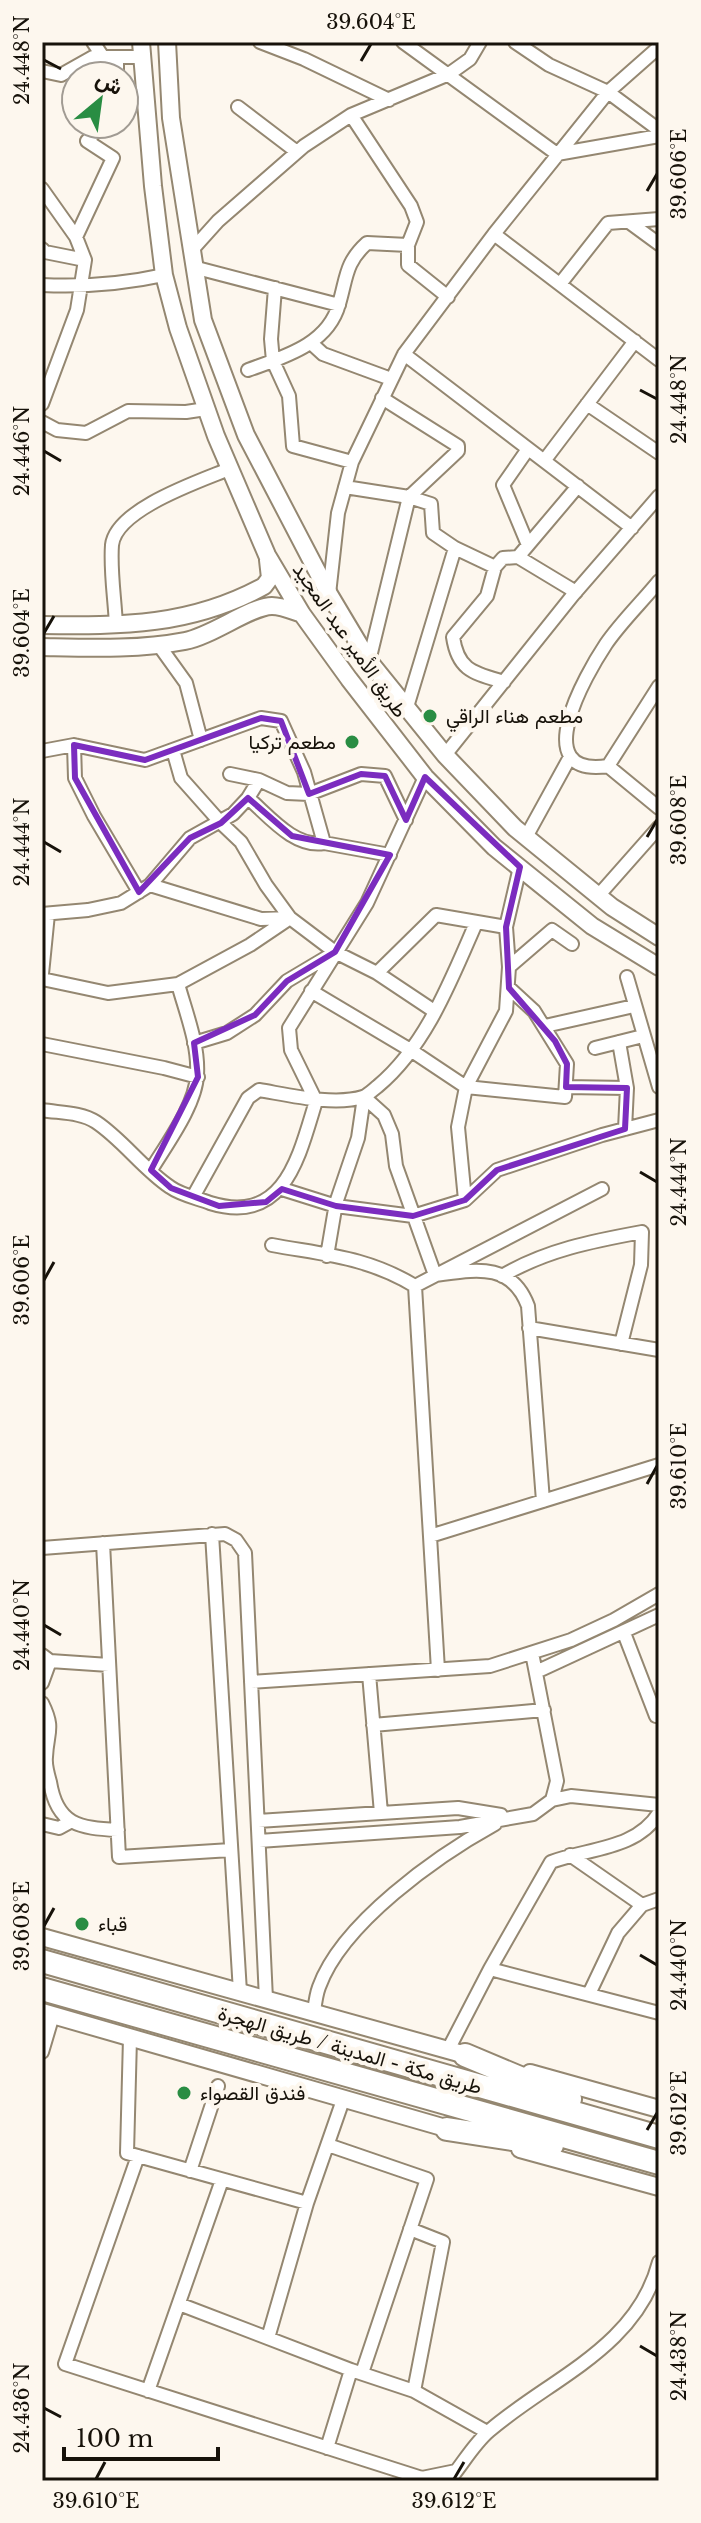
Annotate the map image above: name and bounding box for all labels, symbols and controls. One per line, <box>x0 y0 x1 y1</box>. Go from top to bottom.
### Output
text: 39.604°E <box>326 10 416 34</box>
text: 24.448°N <box>10 15 34 105</box>
north arrow <box>60 60 140 140</box>
text: ش <box>91 65 128 101</box>
text: 39.606°E <box>667 128 691 220</box>
text: 24.448°N <box>667 354 691 444</box>
text: 24.446°N <box>10 406 34 496</box>
street label: طريق الأمير عبد المجيد <box>287 558 412 723</box>
text: 39.604°E <box>10 588 34 678</box>
place label: مطعم هناء الراقي <box>446 704 583 733</box>
marker: مطعم هناء الراقي <box>421 707 439 725</box>
place label: مطعم تركيا <box>249 730 336 755</box>
marker: مطعم تركيا <box>343 733 361 751</box>
text: 39.608°E <box>667 775 691 865</box>
text: 24.444°N <box>10 797 34 887</box>
text: 24.444°N <box>667 1137 691 1227</box>
text: 39.606°E <box>10 1234 34 1326</box>
text: 39.610°E <box>667 1422 691 1510</box>
text: 24.440°N <box>10 1579 34 1671</box>
text: 39.608°E <box>10 1881 34 1971</box>
place label: قباء <box>98 1912 127 1936</box>
marker: قباء <box>73 1915 91 1933</box>
text: 24.440°N <box>667 1919 691 2011</box>
street label: طريق مكة - المدينة / طريق الهجرة <box>215 2001 485 2100</box>
text: 39.612°E <box>667 2070 691 2156</box>
place label: فندق القصواء <box>200 2081 305 2106</box>
marker: فندق القصواء <box>175 2084 193 2102</box>
text: 24.438°N <box>667 2311 691 2401</box>
text: 24.436°N <box>10 2362 34 2454</box>
scale bar <box>64 2411 218 2461</box>
text: 100 m <box>76 2424 154 2453</box>
text: 39.610°E <box>52 2489 140 2513</box>
text: 39.612°E <box>411 2489 497 2513</box>

